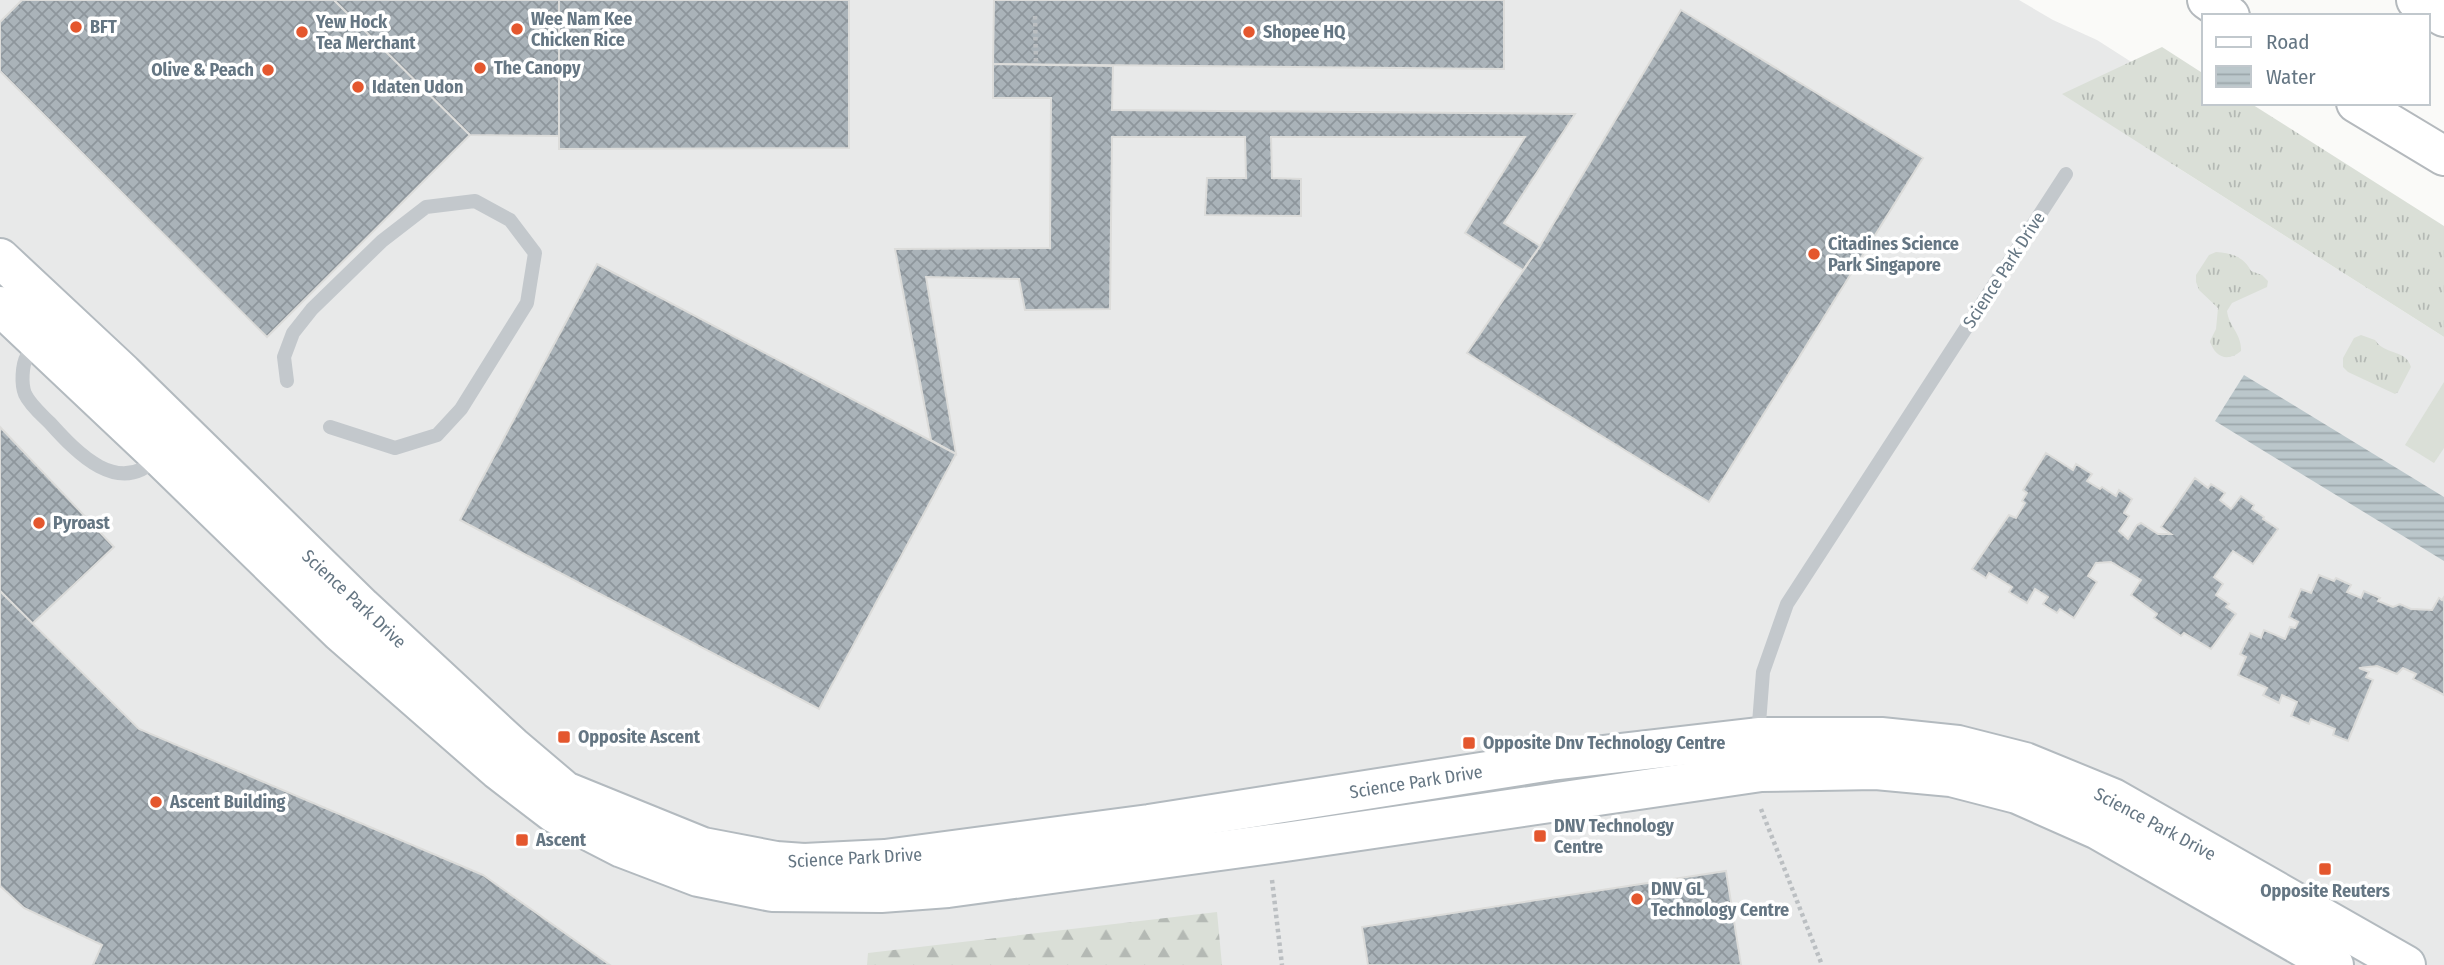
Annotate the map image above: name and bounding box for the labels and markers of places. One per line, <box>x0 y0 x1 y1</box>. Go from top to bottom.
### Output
place label: Wee Nam Kee Chicken Rice <box>531 8 632 51</box>
place label: Yew Hock Tea Merchant <box>315 11 416 54</box>
place label: BFT <box>90 16 117 38</box>
marker: BFT <box>68 19 84 35</box>
marker: Wee Nam Kee Chicken Rice <box>509 21 525 37</box>
place label: Shopee HQ <box>1263 21 1346 43</box>
marker: Yew Hock Tea Merchant <box>294 24 310 40</box>
marker: Shopee HQ <box>1241 24 1257 40</box>
place label: The Canopy <box>494 57 581 79</box>
place label: Olive & Peach <box>151 59 254 81</box>
marker: The Canopy <box>472 60 488 76</box>
marker: Olive & Peach <box>260 62 276 78</box>
place label: Idaten Udon <box>372 76 463 98</box>
marker: Idaten Udon <box>350 79 366 95</box>
place label: Citadines Science Park Singapore <box>1828 233 1959 276</box>
marker: Citadines Science Park Singapore <box>1806 246 1822 262</box>
place label: Pyroast <box>53 512 111 534</box>
marker: Pyroast <box>31 515 47 531</box>
place label: Opposite Ascent <box>578 726 701 748</box>
marker: Opposite Ascent <box>556 729 572 745</box>
place label: Opposite Dnv Technology Centre <box>1483 732 1725 754</box>
marker: Opposite Dnv Technology Centre <box>1461 735 1477 751</box>
place label: Ascent Building <box>169 791 286 813</box>
marker: Ascent Building <box>148 794 164 810</box>
place label: DNV Technology Centre <box>1554 815 1674 858</box>
marker: DNV Technology Centre <box>1532 828 1548 844</box>
place label: Ascent <box>535 829 587 851</box>
marker: Ascent <box>514 832 530 848</box>
marker: Opposite Reuters <box>2317 861 2333 877</box>
place label: DNV GL Technology Centre <box>1651 878 1789 921</box>
place label: Opposite Reuters <box>2260 880 2390 902</box>
marker: DNV GL Technology Centre <box>1629 891 1645 907</box>

